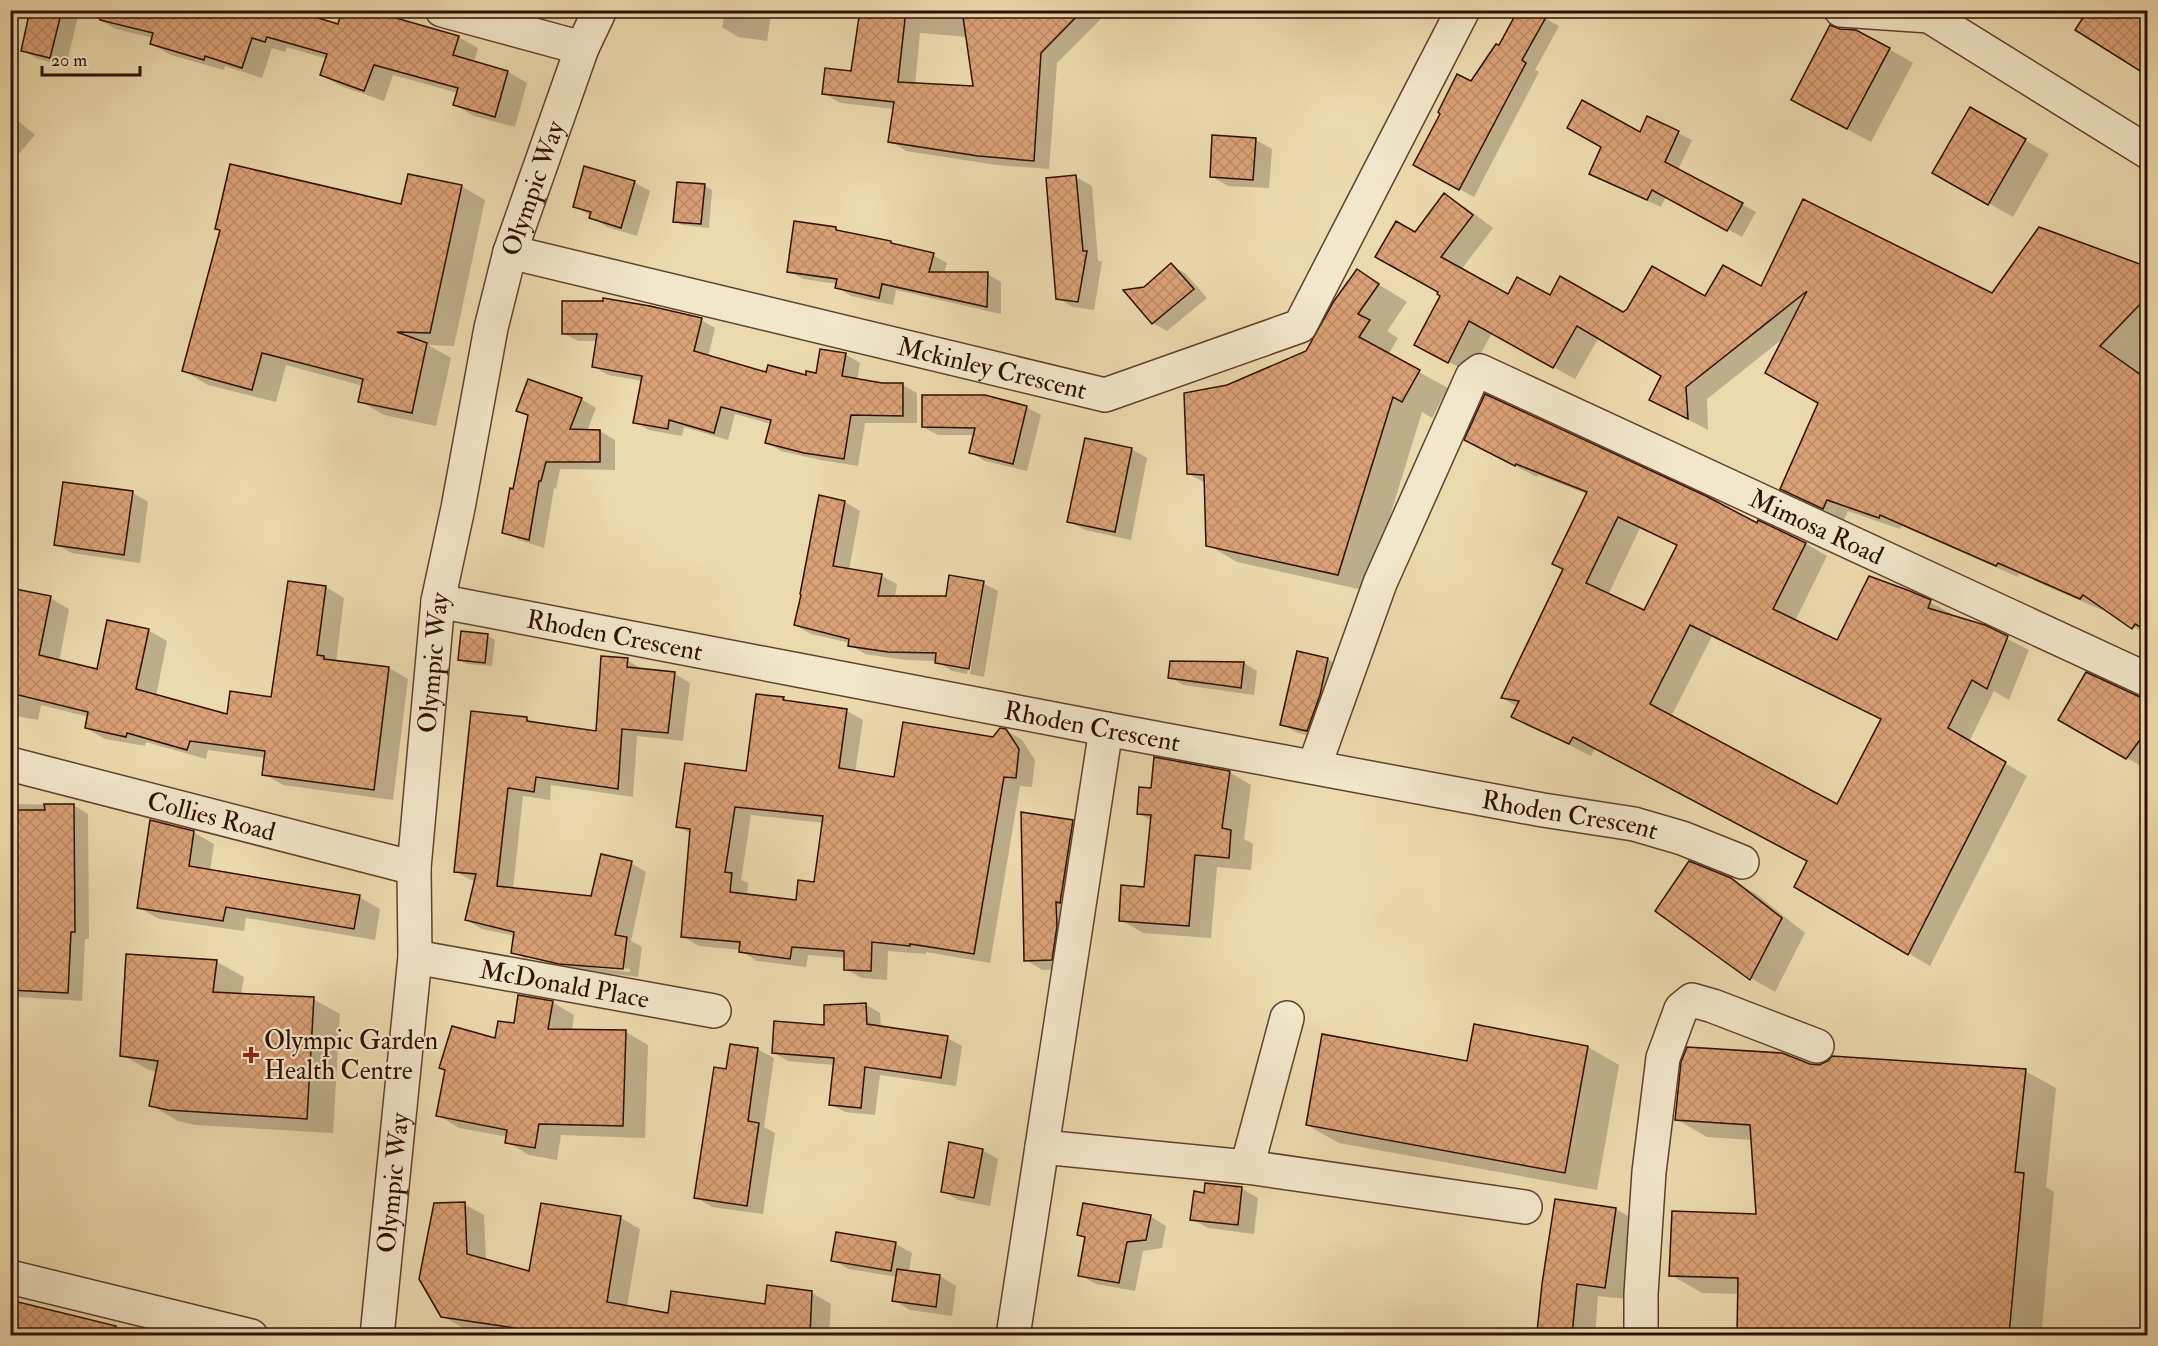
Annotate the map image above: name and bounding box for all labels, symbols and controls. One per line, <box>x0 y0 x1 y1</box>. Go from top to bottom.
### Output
scale bar <box>42 39 140 77</box>
text: 20 m <box>51 49 87 72</box>
street label: Olympic Way <box>495 116 572 260</box>
street label: Mckinley Crescent <box>894 331 1090 407</box>
street label: Mimosa Road <box>1744 483 1889 572</box>
street label: Olympic Way <box>411 589 457 734</box>
street label: Rhoden Crescent <box>524 603 705 668</box>
street label: Rhoden Crescent <box>1001 695 1183 759</box>
street label: Rhoden Crescent <box>1479 784 1662 847</box>
street label: Collies Road <box>144 785 279 849</box>
street label: McDonald Place <box>477 954 652 1016</box>
place label: Olympic Garden Health Centre <box>264 1025 438 1087</box>
marker: Olympic Garden Health Centre <box>242 1046 260 1064</box>
street label: Olympic Way <box>370 1111 416 1255</box>

